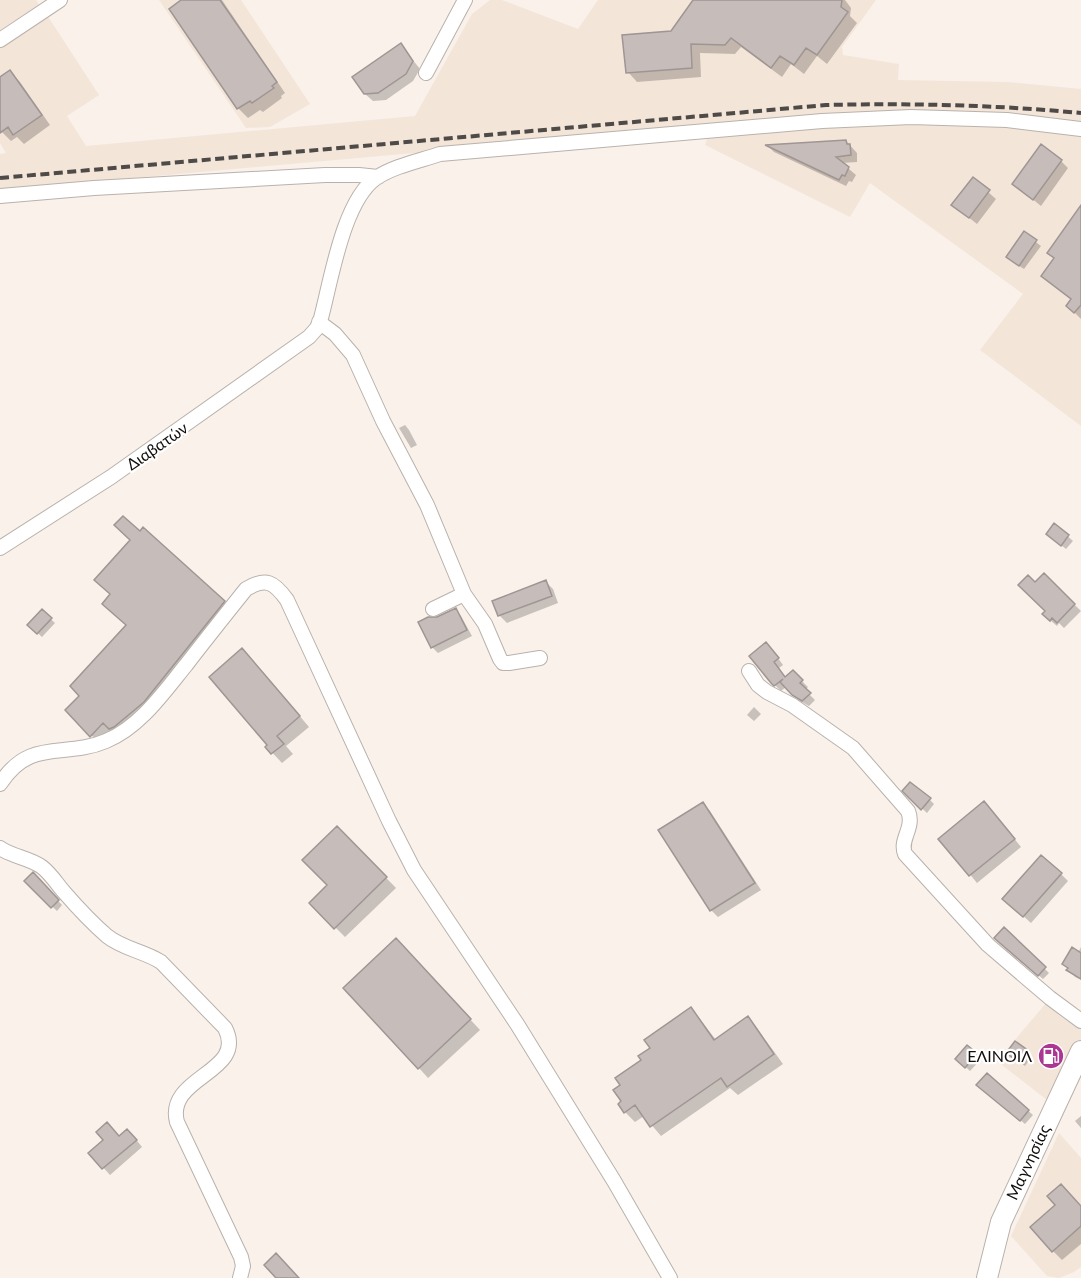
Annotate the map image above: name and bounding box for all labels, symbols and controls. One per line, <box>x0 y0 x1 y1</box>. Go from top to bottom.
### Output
street label: Διαβατών <box>122 418 191 474</box>
fuel station icon: ΕΛΙΝΟΙΛ <box>1036 1041 1066 1071</box>
place label: ΕΛΙΝΟΙΛ <box>967 1046 1032 1065</box>
street label: Μαγνησίας <box>1002 1121 1053 1202</box>

